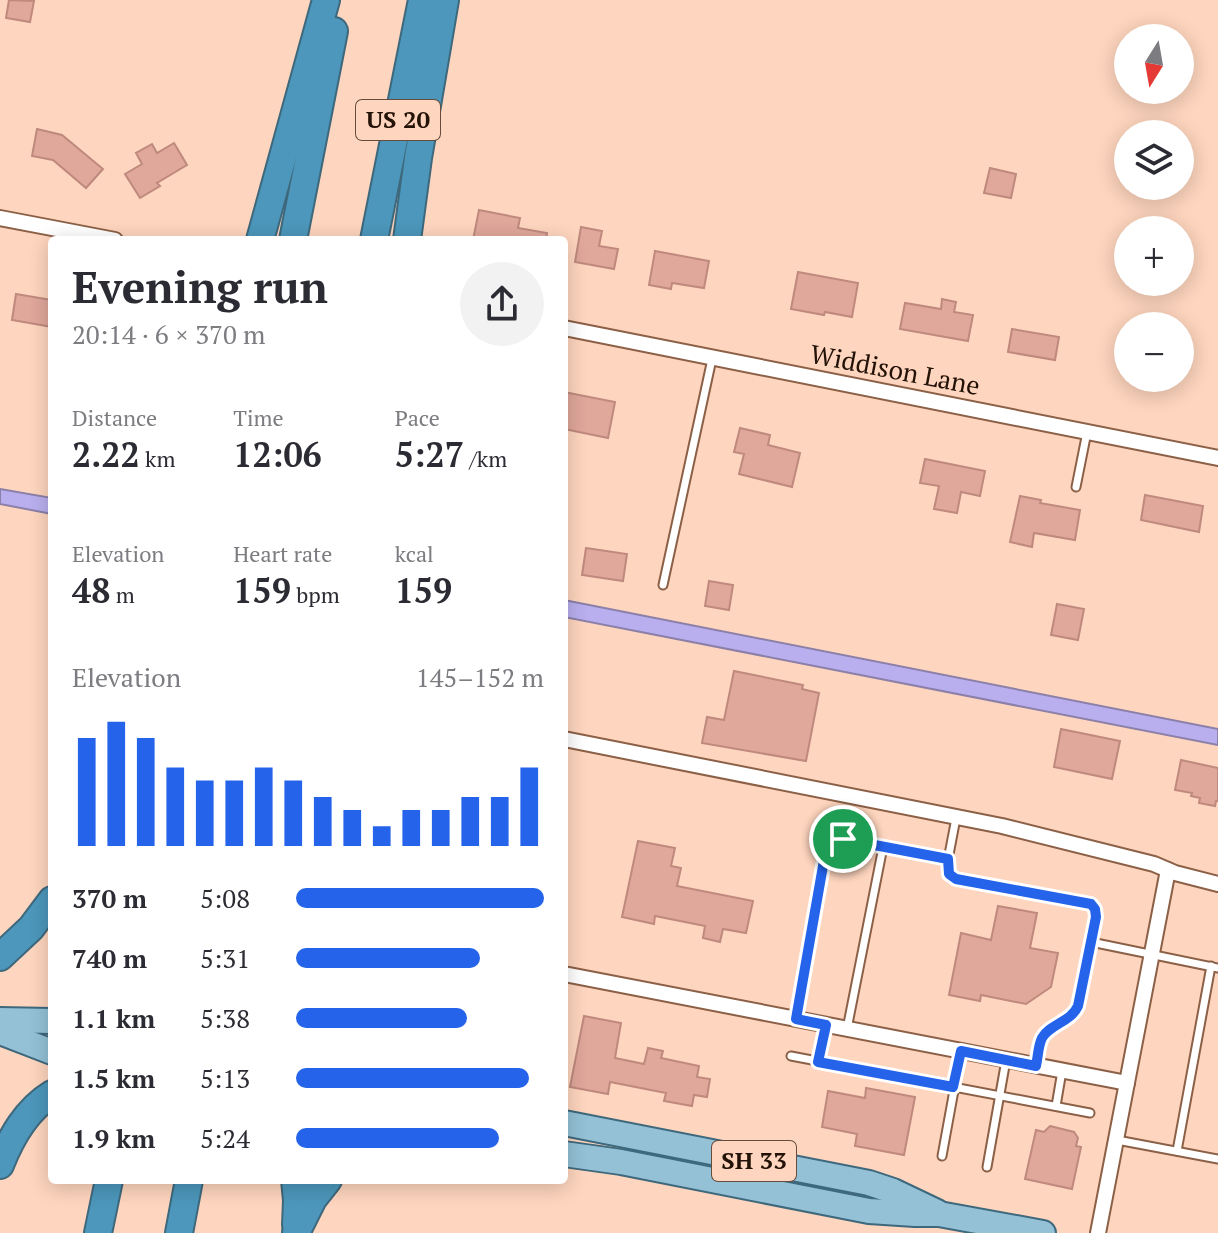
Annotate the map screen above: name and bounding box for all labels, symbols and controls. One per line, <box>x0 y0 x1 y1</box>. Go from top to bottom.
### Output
north arrow <box>1114 24 1194 104</box>
map controls <box>1114 24 1194 392</box>
road number: US 20 <box>356 100 440 140</box>
button: layers <box>1114 120 1194 200</box>
button: + <box>1114 216 1194 296</box>
text: Evening run <box>72 257 328 316</box>
button: share <box>460 262 544 346</box>
button: − <box>1114 312 1194 392</box>
text: 20:14 · 6 × 370 m <box>72 317 266 351</box>
street label: Widdison Lane <box>807 336 983 402</box>
text: Distance <box>72 403 157 432</box>
text: Time <box>233 403 284 432</box>
text: Pace <box>395 403 440 432</box>
text: 2.22 <box>72 432 140 477</box>
text: 12:06 <box>233 432 322 477</box>
text: 5:27 <box>395 432 464 477</box>
text: km <box>140 444 175 473</box>
text: /km <box>464 444 507 473</box>
text: Elevation <box>72 539 164 568</box>
text: Heart rate <box>233 539 332 568</box>
text: kcal <box>395 539 434 568</box>
text: 48 <box>72 568 110 613</box>
text: 159 <box>233 568 291 613</box>
text: 159 <box>395 568 452 613</box>
text: m <box>110 580 135 609</box>
text: bpm <box>291 580 340 609</box>
text: Elevation <box>72 660 181 694</box>
text: 145–152 m <box>416 660 544 694</box>
pin <box>809 805 877 873</box>
icon: arrive <box>821 817 865 861</box>
text: 370 m <box>72 881 147 915</box>
text: 5:08 <box>200 881 250 915</box>
text: 740 m <box>72 941 147 975</box>
text: 5:31 <box>200 941 250 975</box>
text: 1.1 km <box>72 1001 155 1035</box>
text: 5:38 <box>200 1001 250 1035</box>
text: 1.5 km <box>72 1061 155 1095</box>
text: 5:13 <box>200 1061 250 1095</box>
text: 1.9 km <box>72 1121 155 1155</box>
text: 5:24 <box>200 1121 250 1155</box>
road number: SH 33 <box>712 1141 796 1181</box>

